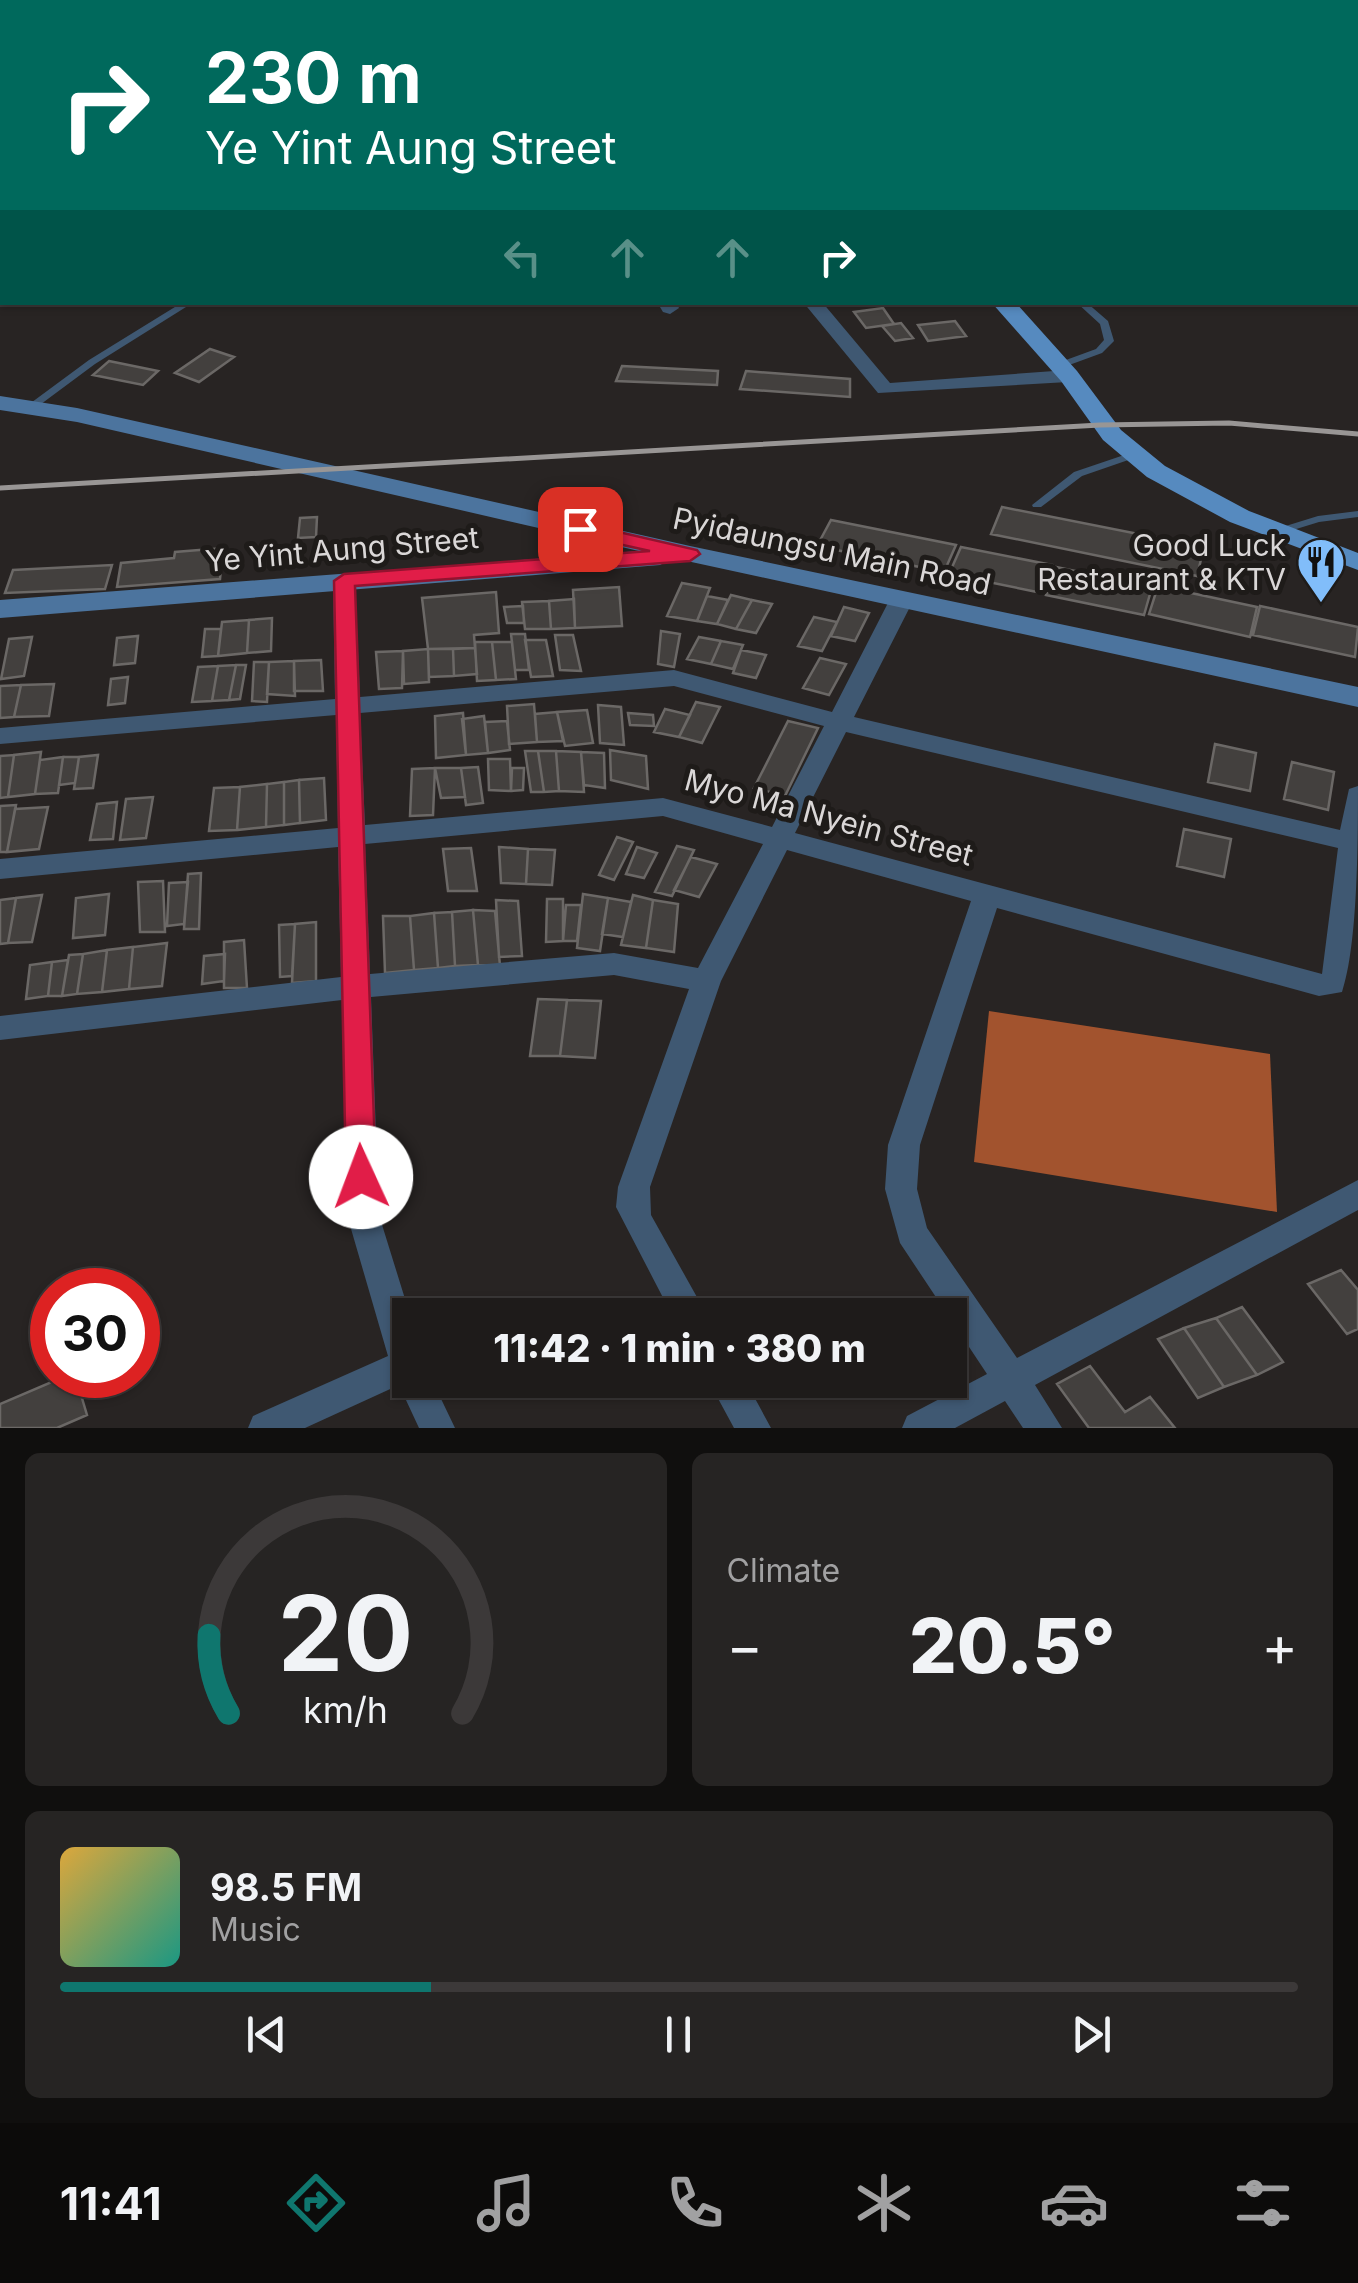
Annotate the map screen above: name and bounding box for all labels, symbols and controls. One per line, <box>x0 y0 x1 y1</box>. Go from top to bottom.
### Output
text: 230 m <box>205 35 422 120</box>
icon: right <box>40 40 170 170</box>
text: Ye Yint Aung Street <box>205 120 617 175</box>
icon: left <box>495 230 550 285</box>
icon: ahead <box>600 230 655 285</box>
icon: ahead <box>705 230 760 285</box>
icon: right <box>810 230 865 285</box>
pin <box>538 487 623 572</box>
street label: Pyidaungsu Main Road <box>670 500 994 602</box>
icon: arrive <box>553 502 608 557</box>
street label: Ye Yint Aung Street <box>204 519 480 579</box>
place label: Good Luck Restaurant & KTV <box>1037 527 1287 597</box>
restaurant icon: Good Luck Restaurant & KTV <box>1295 536 1347 604</box>
street label: Myo Ma Nyein Street <box>681 761 977 873</box>
position arrow <box>309 1125 413 1229</box>
speed limit sign: 30 <box>30 1268 160 1398</box>
text: 11:42 · 1 min · 380 m <box>493 1325 866 1371</box>
text: Climate <box>727 1551 840 1590</box>
text: 20 <box>278 1570 414 1696</box>
text: 20.5° <box>909 1600 1116 1691</box>
text: − <box>727 1613 763 1679</box>
text: + <box>1262 1613 1298 1679</box>
text: km/h <box>303 1688 388 1732</box>
text: 98.5 FM <box>210 1864 362 1910</box>
text: Music <box>210 1910 301 1949</box>
icon: previous <box>239 2007 294 2062</box>
icon: pause <box>651 2007 706 2062</box>
icon: next <box>1064 2007 1119 2062</box>
icon: directions <box>281 2168 351 2238</box>
icon: music <box>471 2168 541 2238</box>
icon: phone <box>660 2168 730 2238</box>
icon: climate <box>849 2168 919 2238</box>
icon: car <box>1039 2168 1109 2238</box>
icon: filters <box>1228 2168 1298 2238</box>
text: 11:41 <box>60 2176 162 2231</box>

